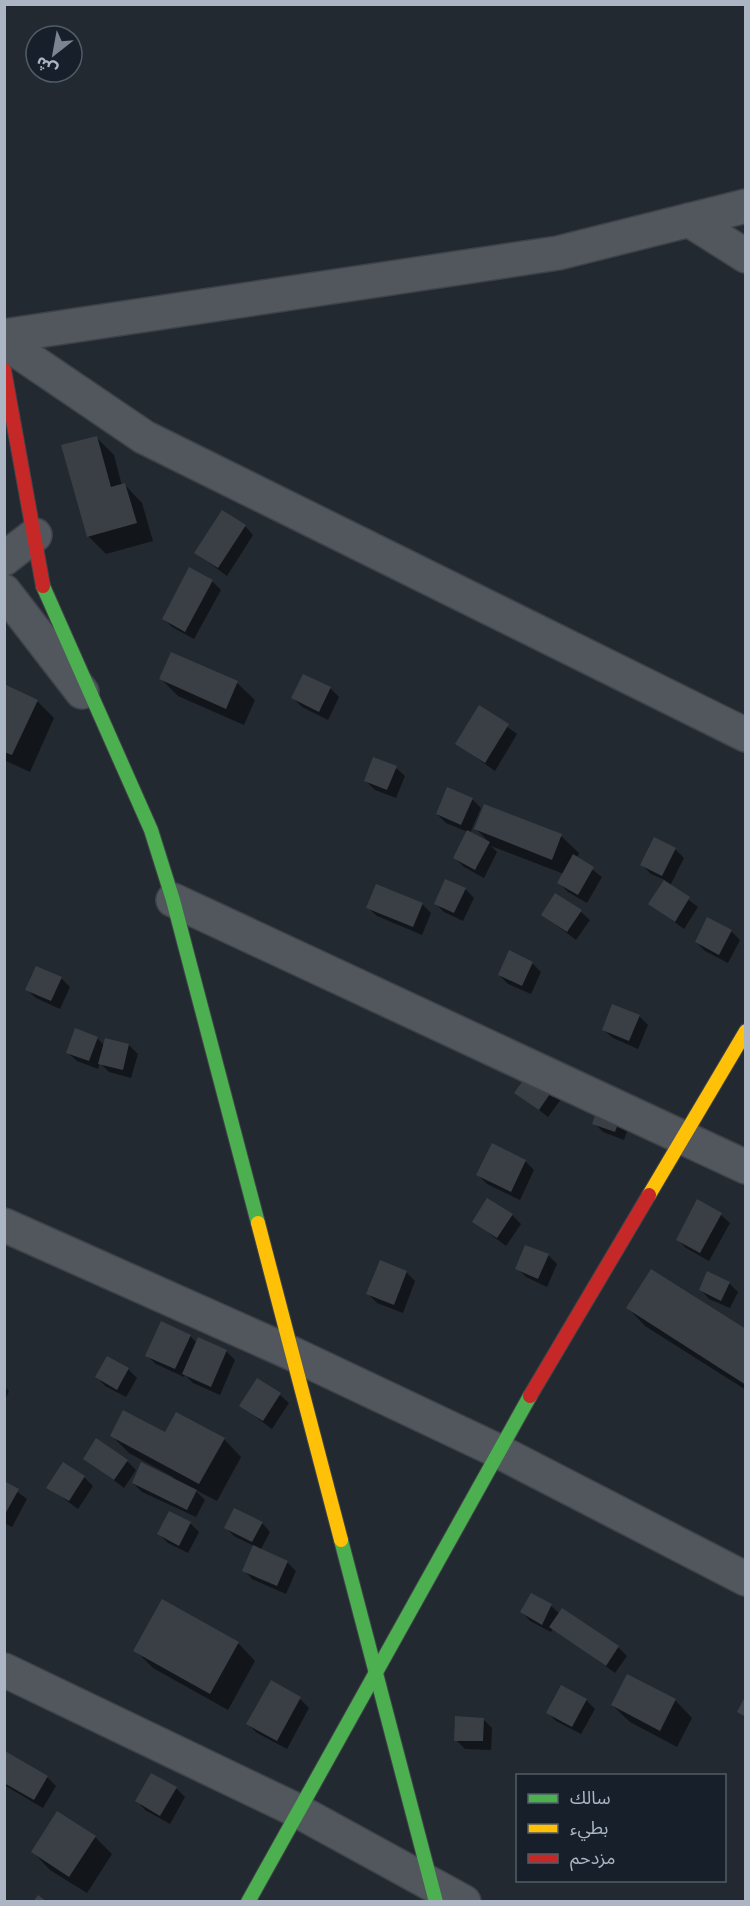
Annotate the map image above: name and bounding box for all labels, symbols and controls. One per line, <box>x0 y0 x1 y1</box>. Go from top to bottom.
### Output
north arrow <box>24 24 84 84</box>
text: ش <box>32 53 61 81</box>
legend <box>516 1774 726 1882</box>
text: سالك <box>570 1786 611 1808</box>
text: بطيء <box>570 1816 608 1841</box>
text: مزدحم <box>570 1846 615 1871</box>

